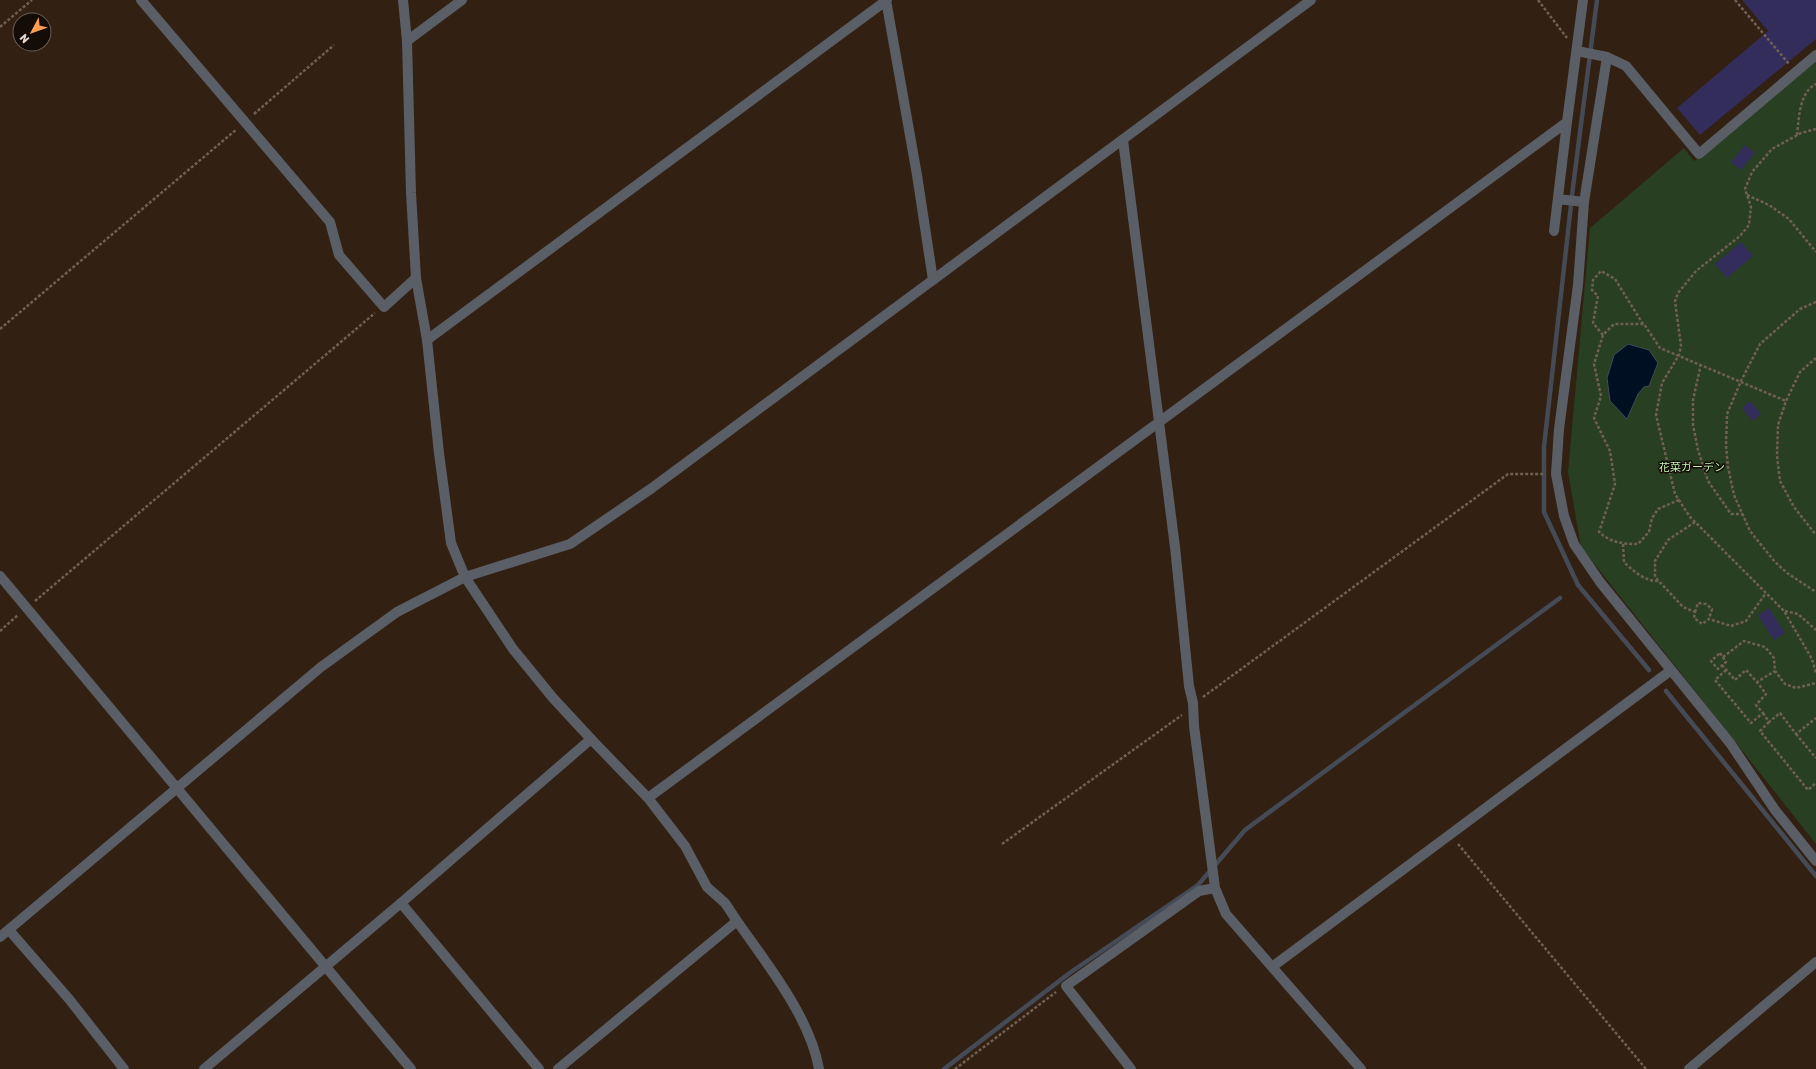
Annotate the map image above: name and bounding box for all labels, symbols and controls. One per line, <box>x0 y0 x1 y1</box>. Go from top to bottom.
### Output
north arrow <box>12 12 52 52</box>
text: N <box>17 31 32 45</box>
park label: 花菜ガーデン <box>1659 461 1725 474</box>

